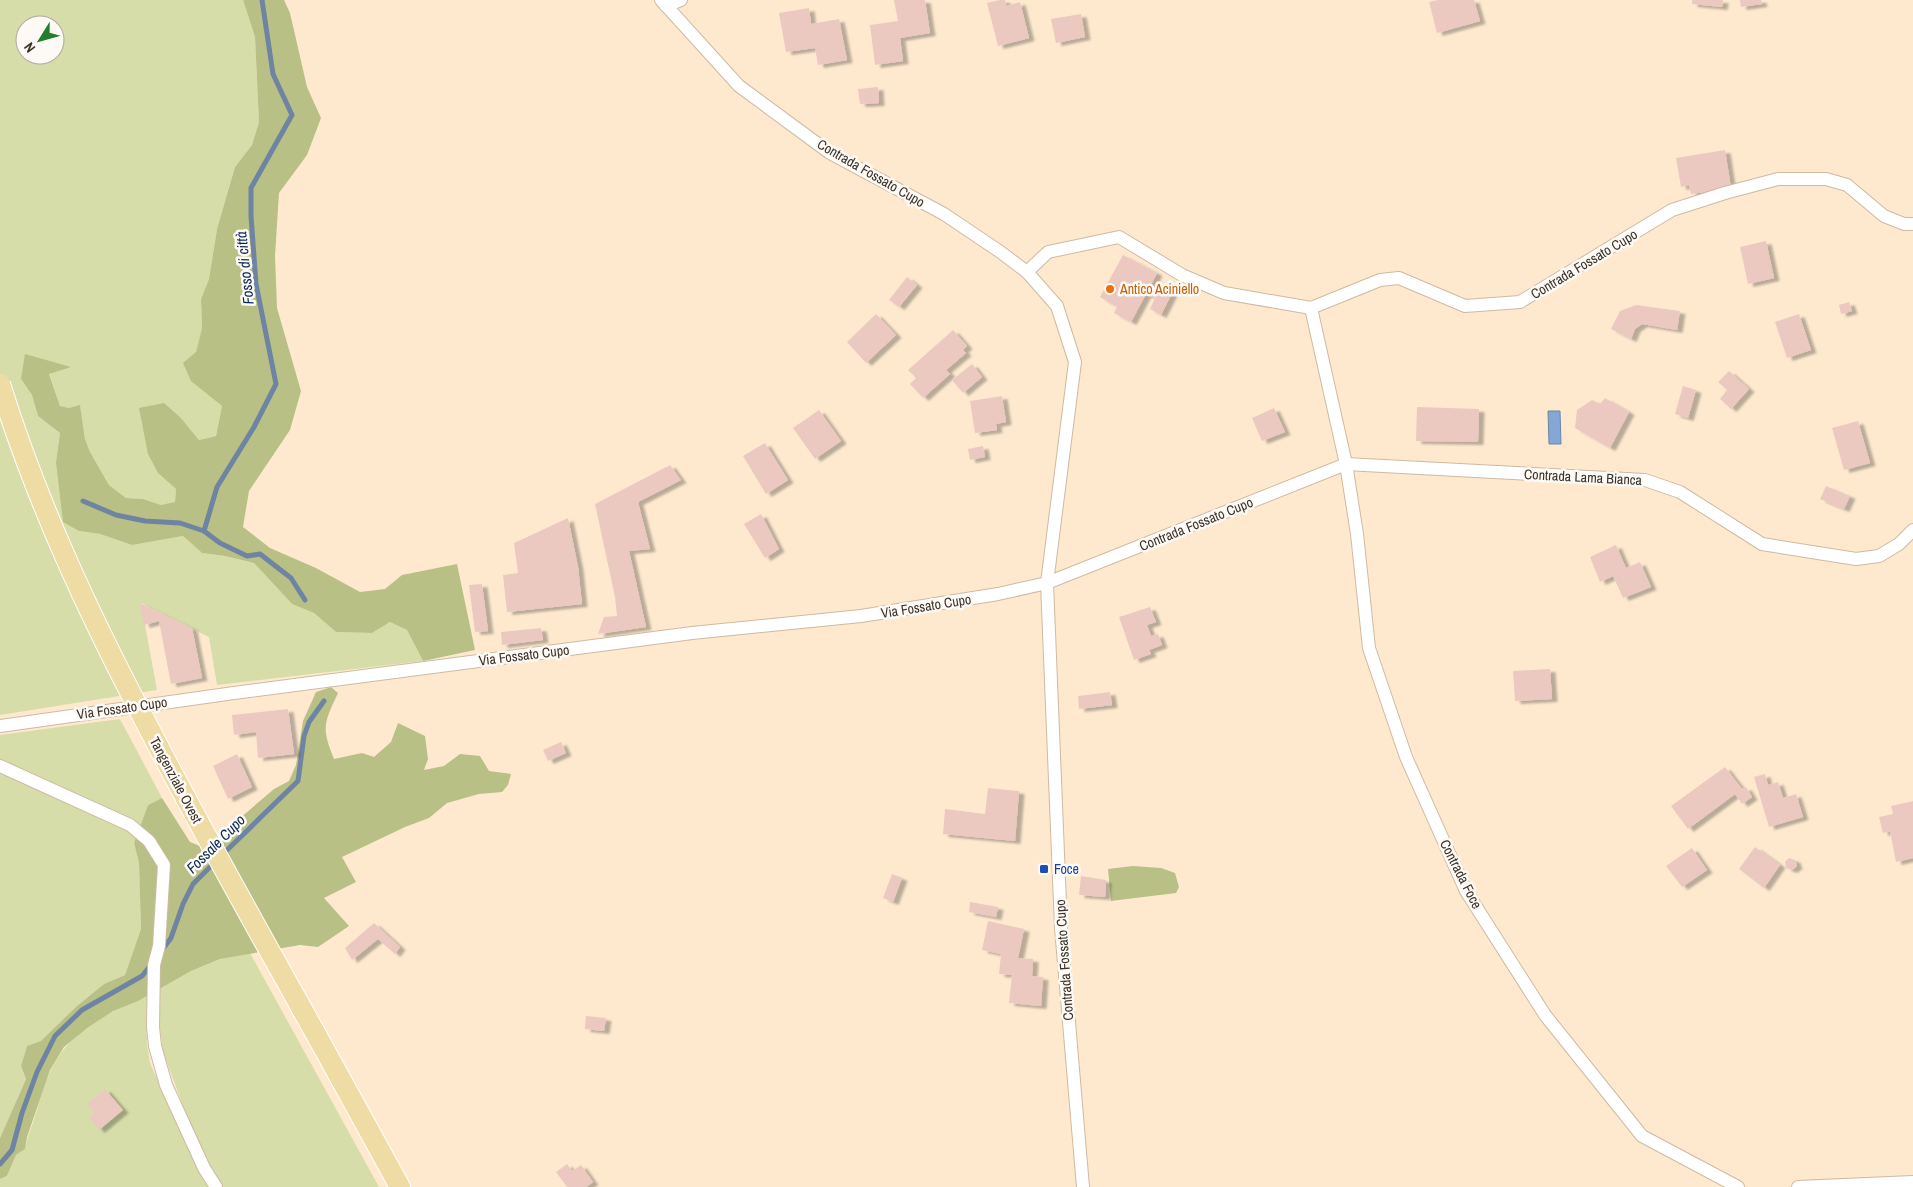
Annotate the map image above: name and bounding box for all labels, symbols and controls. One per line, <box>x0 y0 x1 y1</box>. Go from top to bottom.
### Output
north arrow <box>15 15 65 65</box>
text: N <box>20 39 39 57</box>
street label: Contrada Fossato Cupo <box>814 135 928 211</box>
street label: Contrada Fossato Cupo <box>1527 225 1641 303</box>
water label: Fosso di città <box>230 230 259 306</box>
place label: Antico Aciniello <box>1119 280 1199 298</box>
marker: Antico Aciniello <box>1104 283 1116 295</box>
street label: Contrada Lama Bianca <box>1524 465 1643 489</box>
street label: Contrada Fossato Cupo <box>1136 493 1256 555</box>
street label: Via Fossato Cupo <box>880 590 972 622</box>
street label: Via Fossato Cupo <box>478 641 570 669</box>
street label: Via Fossato Cupo <box>76 693 168 723</box>
street label: Tangenziale Ovest <box>146 734 206 826</box>
water label: Fossale Cupo <box>182 809 250 878</box>
street label: Contrada Foce <box>1436 836 1486 912</box>
place label: Foce <box>1054 860 1079 878</box>
marker: Foce <box>1038 863 1050 875</box>
street label: Contrada Fossato Cupo <box>1051 899 1077 1021</box>

